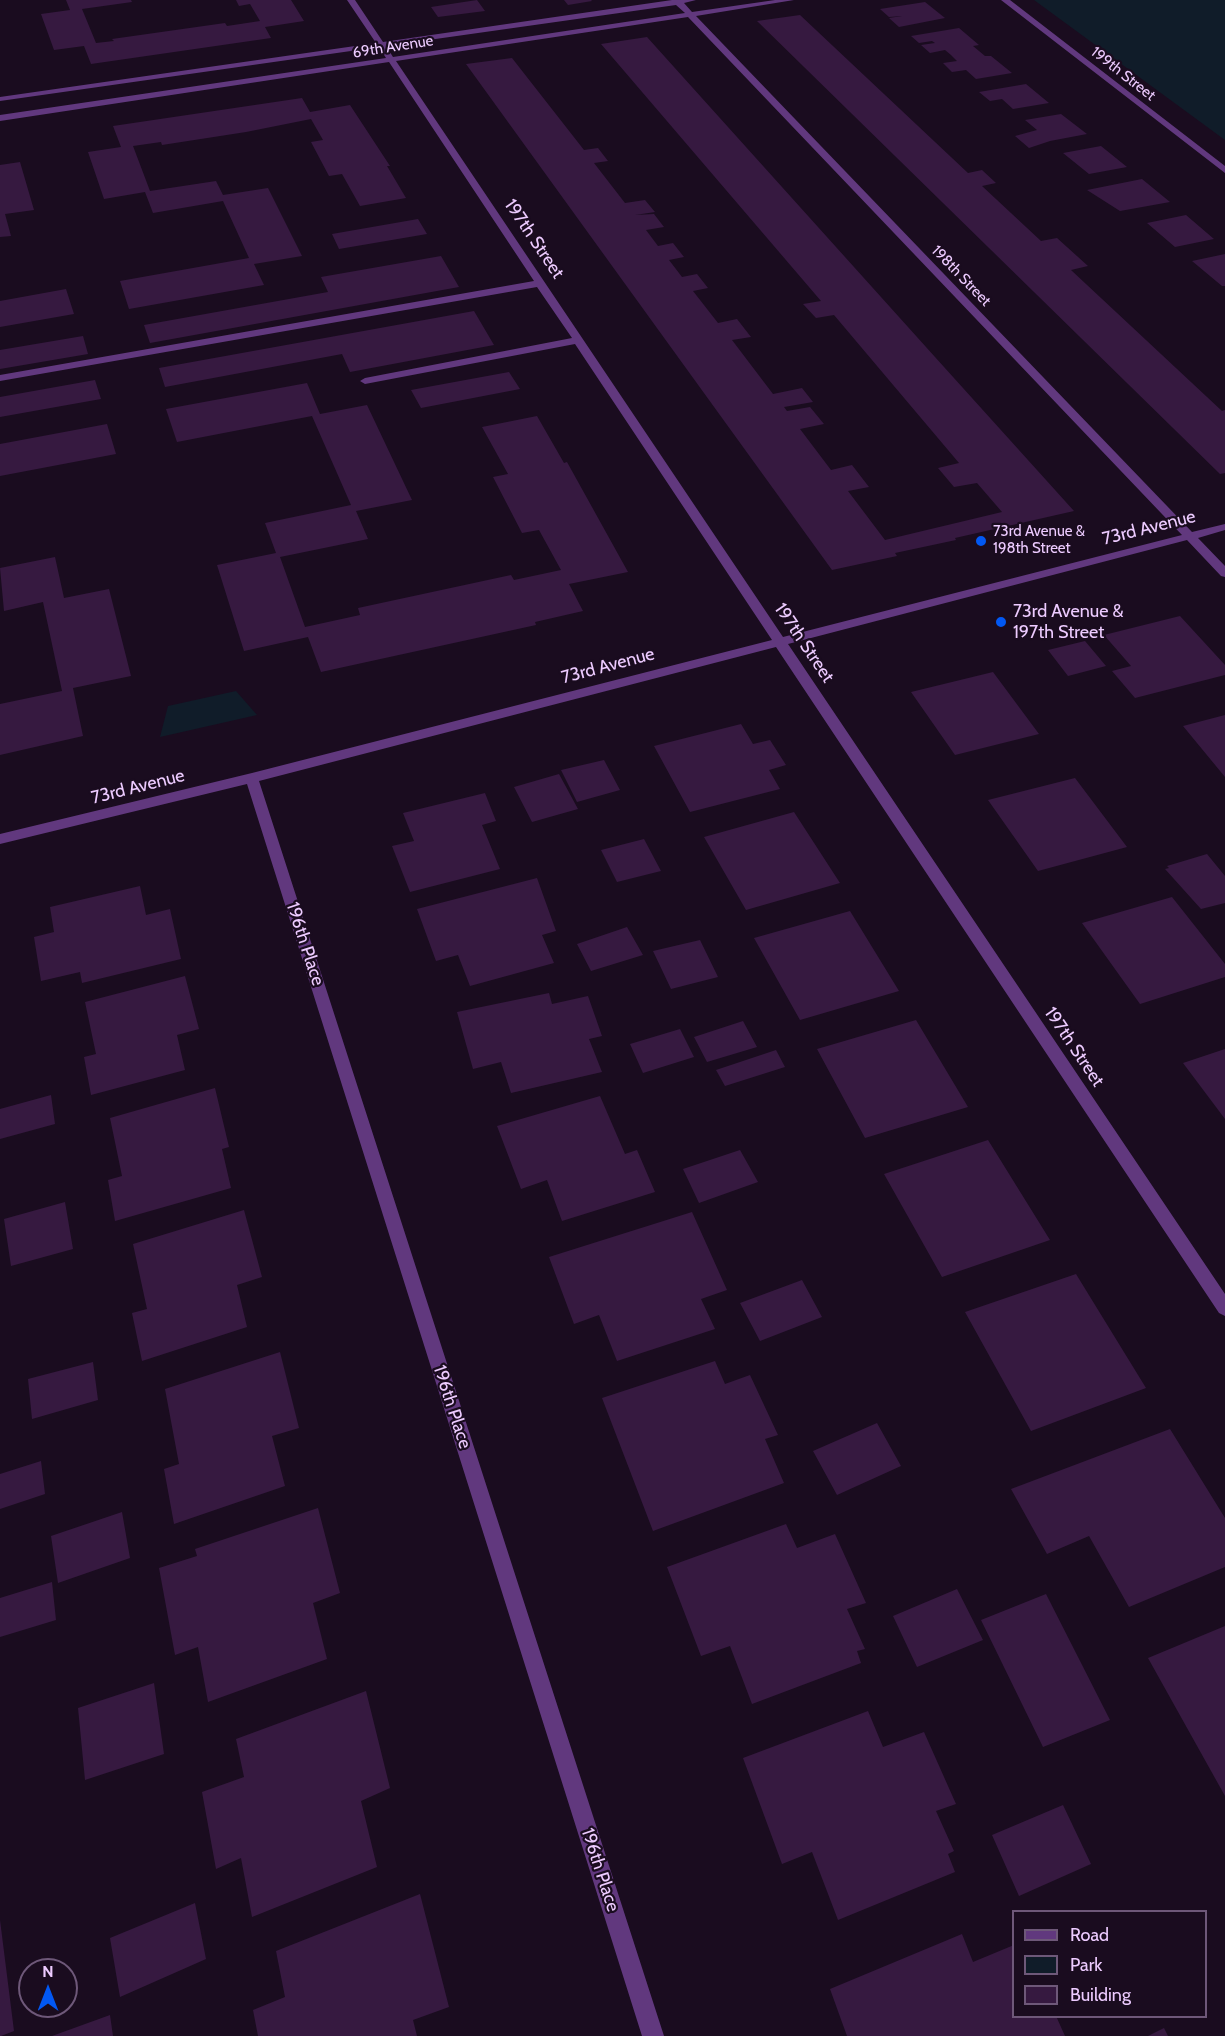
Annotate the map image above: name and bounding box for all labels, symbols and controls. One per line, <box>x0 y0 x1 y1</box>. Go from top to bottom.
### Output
street label: 69th Avenue <box>352 32 434 62</box>
street label: 199th Street <box>1087 43 1159 105</box>
street label: 197th Street <box>500 195 568 283</box>
street label: 198th Street <box>928 242 994 310</box>
street label: 73rd Avenue <box>1100 506 1198 550</box>
place label: 73rd Avenue & 198th Street <box>993 523 1085 558</box>
marker: 73rd Avenue & 198th Street <box>974 534 988 548</box>
street label: 197th Street <box>770 599 838 687</box>
place label: 73rd Avenue & 197th Street <box>1013 601 1123 644</box>
marker: 73rd Avenue & 197th Street <box>994 615 1008 629</box>
street label: 73rd Avenue <box>559 643 657 689</box>
street label: 73rd Avenue <box>89 765 187 809</box>
street label: 196th Place <box>281 900 329 988</box>
street label: 197th Street <box>1040 1003 1108 1091</box>
street label: 196th Place <box>428 1363 476 1451</box>
street label: 196th Place <box>576 1826 624 1914</box>
legend <box>1012 1910 1207 2018</box>
text: Road <box>1070 1924 1109 1946</box>
text: Park <box>1070 1954 1102 1976</box>
north arrow <box>18 1958 78 2018</box>
text: N <box>42 1962 54 1981</box>
text: Building <box>1070 1984 1131 2006</box>

